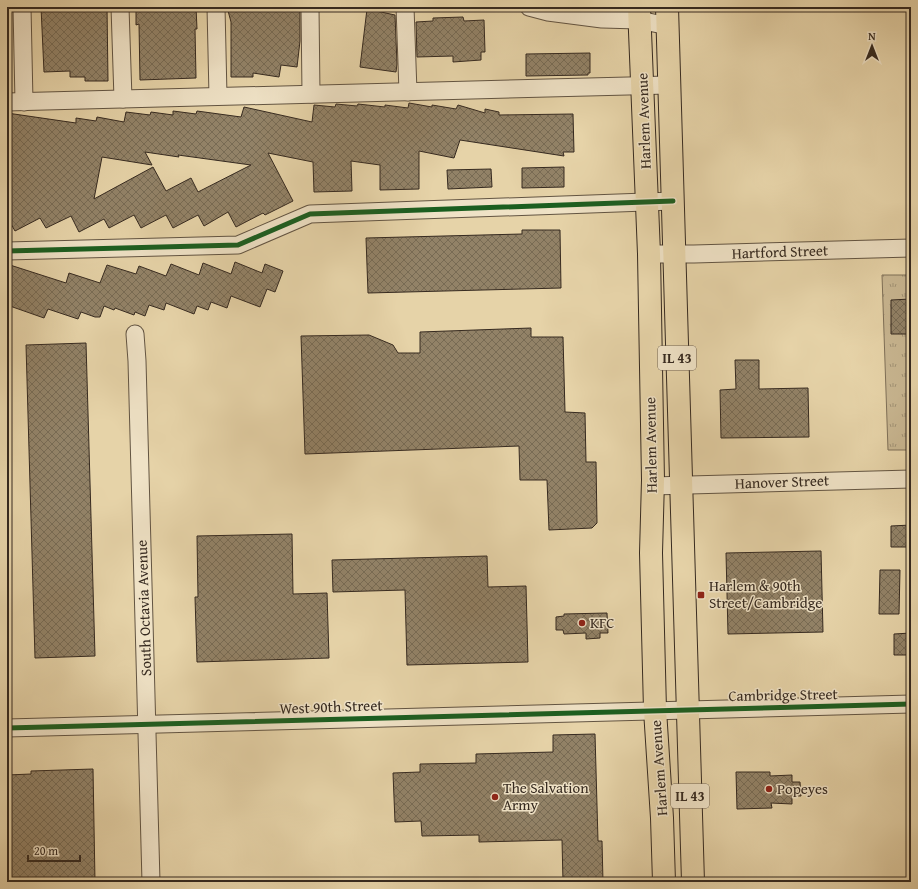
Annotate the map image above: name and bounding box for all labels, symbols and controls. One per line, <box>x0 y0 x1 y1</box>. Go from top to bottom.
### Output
north arrow <box>852 26 892 66</box>
text: N <box>868 28 876 44</box>
street label: Harlem Avenue <box>631 73 656 169</box>
street label: Hartford Street <box>732 239 829 264</box>
road number: IL 43 <box>658 346 696 370</box>
street label: Harlem Avenue <box>639 397 662 493</box>
street label: Hanover Street <box>734 469 830 494</box>
street label: South Octavia Avenue <box>131 540 156 676</box>
place label: Harlem & 90th Street/Cambridge <box>709 575 822 613</box>
marker: Harlem & 90th Street/Cambridge <box>696 590 706 600</box>
place label: KFC <box>590 612 614 633</box>
marker: KFC <box>577 618 587 628</box>
street label: Cambridge Street <box>728 683 839 706</box>
street label: West 90th Street <box>279 694 384 719</box>
street label: Harlem Avenue <box>645 719 672 817</box>
place label: The Salvation Army <box>503 777 589 815</box>
place label: Popeyes <box>777 778 828 799</box>
road number: IL 43 <box>671 784 709 808</box>
marker: Popeyes <box>764 784 774 794</box>
marker: The Salvation Army <box>490 792 500 802</box>
scale bar <box>28 837 80 863</box>
text: 20 m <box>34 842 58 859</box>

